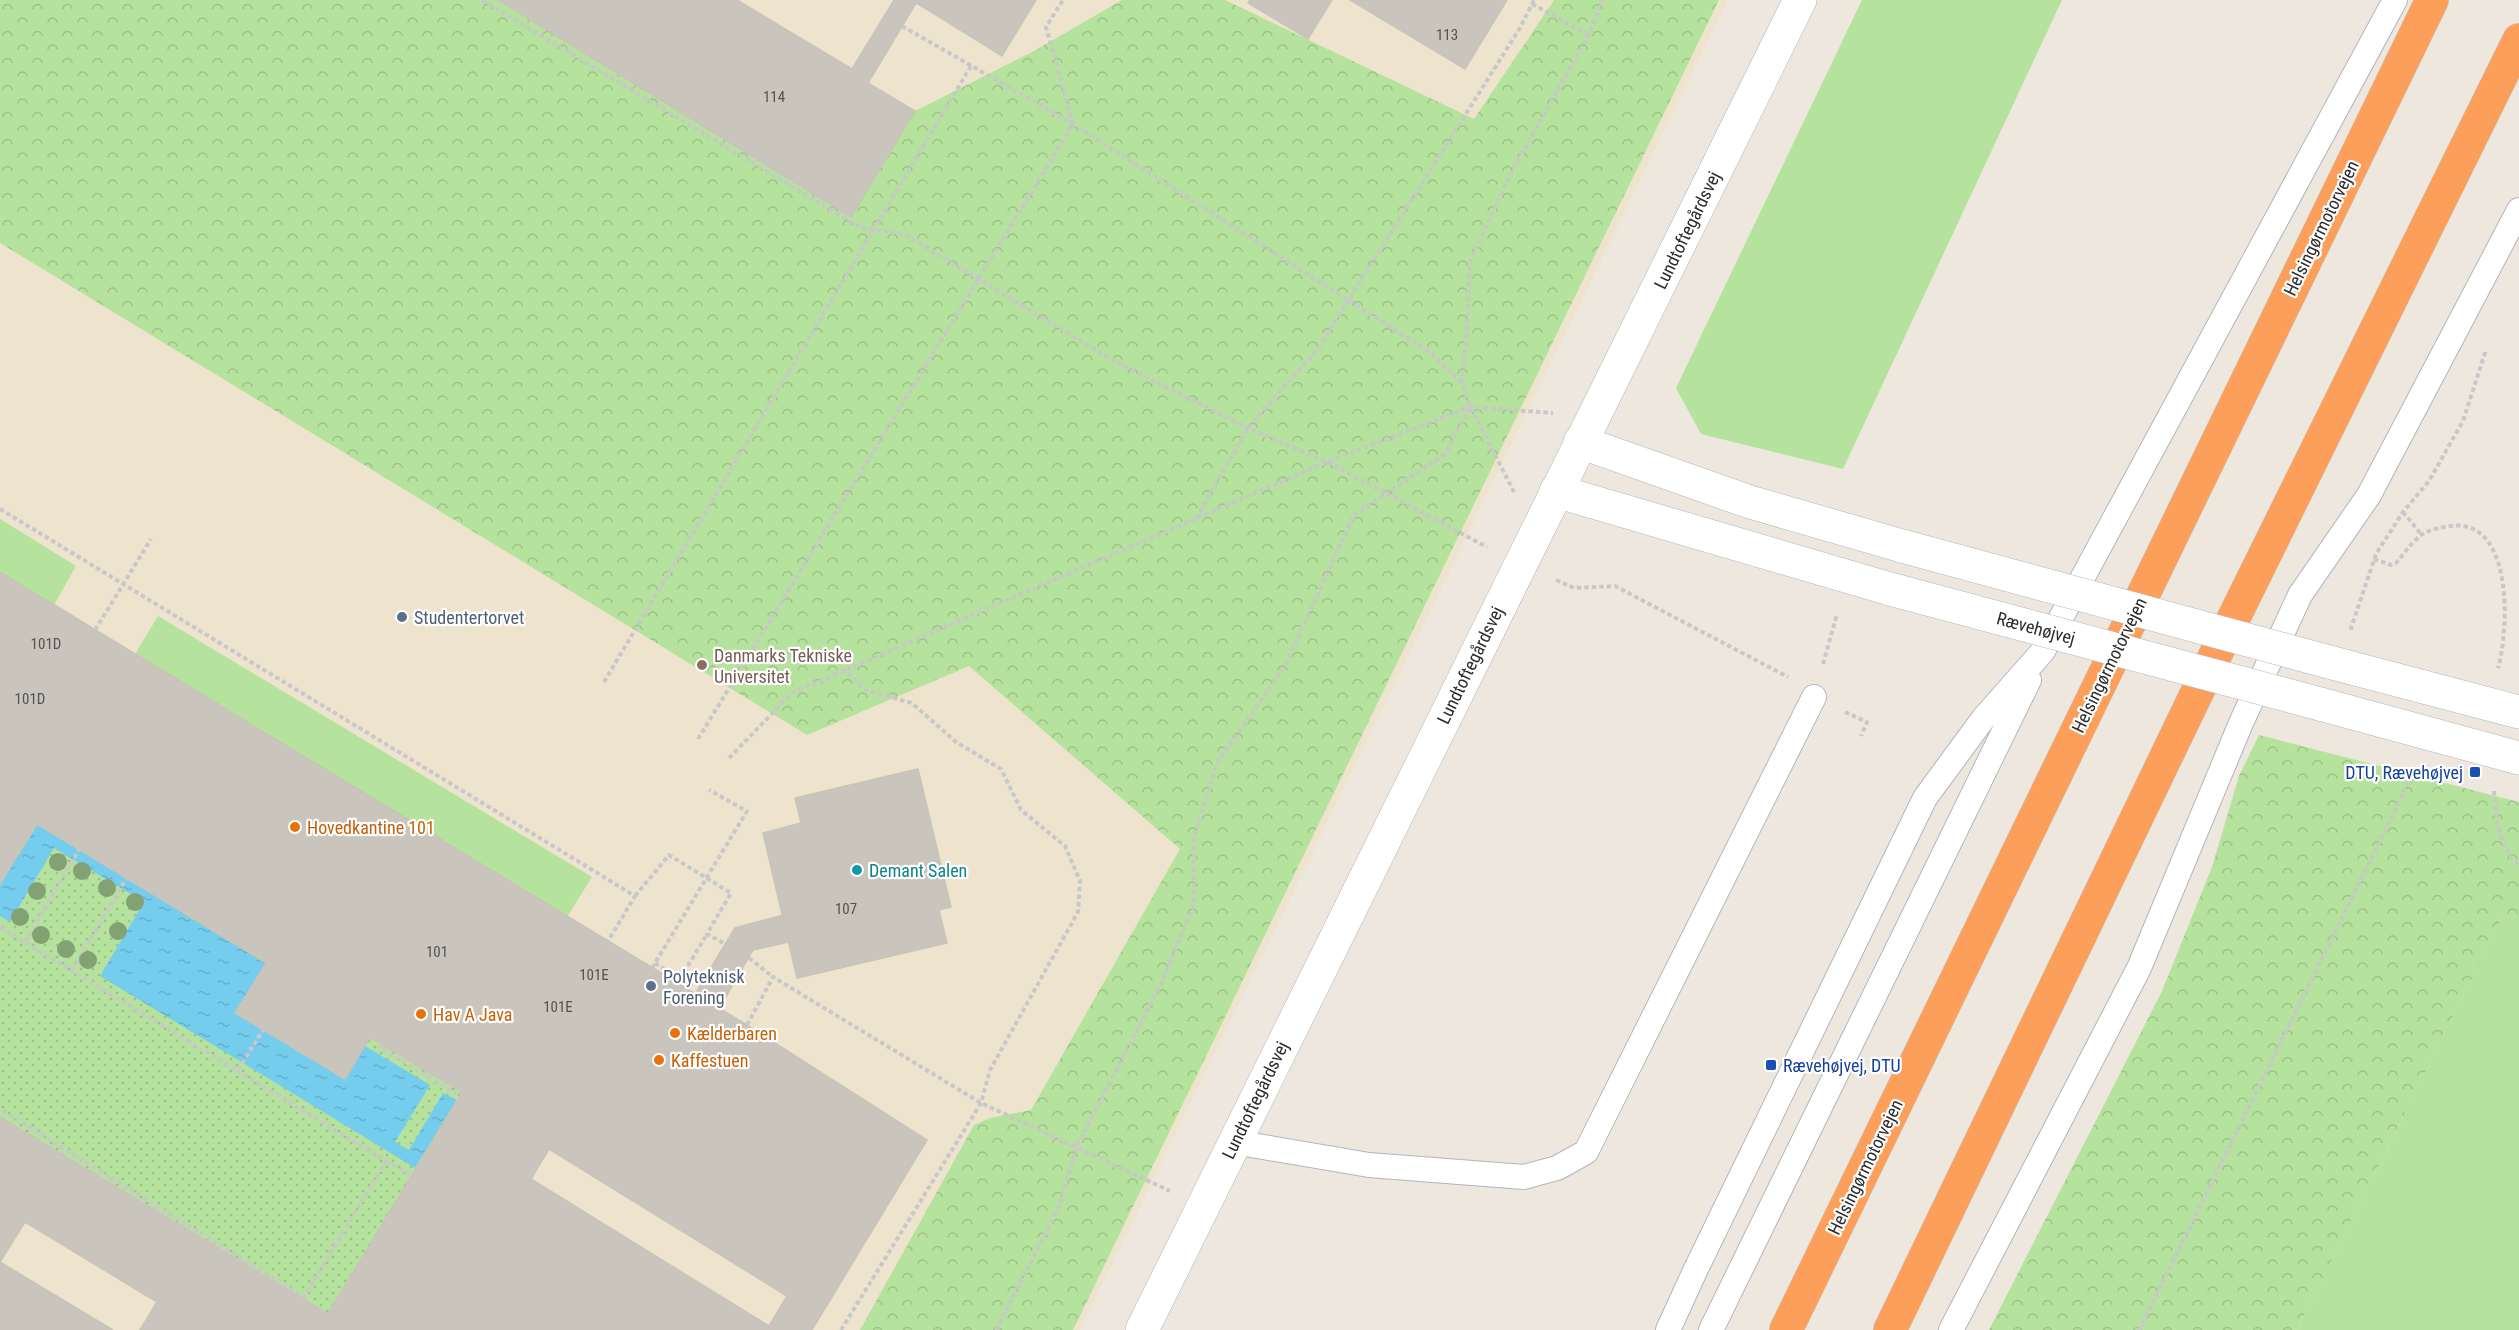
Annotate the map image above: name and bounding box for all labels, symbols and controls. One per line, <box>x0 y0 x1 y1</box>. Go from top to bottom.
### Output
house number: 113 <box>1436 26 1458 44</box>
house number: 114 <box>763 88 785 106</box>
street label: Helsingørmotorvejen <box>2279 157 2363 299</box>
street label: Lundtoftegårdsvej <box>1649 168 1725 292</box>
street label: Helsingørmotorvejen <box>2067 594 2151 736</box>
street label: Lundtoftegårdsvej <box>1432 603 1508 727</box>
place label: Studentertorvet <box>414 607 524 628</box>
street label: Rævehøjvej <box>1994 607 2078 649</box>
marker: Studentertorvet <box>395 610 409 624</box>
house number: 101D <box>31 635 61 653</box>
place label: Danmarks Tekniske Universitet <box>714 645 852 687</box>
marker: Danmarks Tekniske Universitet <box>695 658 709 672</box>
house number: 101D <box>15 690 45 708</box>
place label: DTU, Rævehøjvej <box>2345 762 2463 783</box>
marker: DTU, Rævehøjvej <box>2468 765 2482 779</box>
place label: Hovedkantine 101 <box>307 817 435 838</box>
marker: Hovedkantine 101 <box>288 820 302 834</box>
place label: Demant Salen <box>869 860 967 881</box>
marker: Demant Salen <box>850 863 864 877</box>
house number: 107 <box>835 900 857 918</box>
house number: 101 <box>426 943 448 961</box>
house number: 101E <box>579 966 609 984</box>
place label: Polyteknisk Forening <box>663 966 745 1008</box>
marker: Polyteknisk Forening <box>644 979 658 993</box>
house number: 101E <box>543 998 573 1016</box>
place label: Hav A Java <box>433 1004 512 1025</box>
marker: Hav A Java <box>414 1007 428 1021</box>
place label: Kælderbaren <box>687 1023 777 1044</box>
marker: Kælderbaren <box>668 1026 682 1040</box>
street label: Lundtoftegårdsvej <box>1217 1038 1293 1162</box>
place label: Kaffestuen <box>671 1050 748 1071</box>
marker: Kaffestuen <box>652 1053 666 1067</box>
place label: Rævehøjvej, DTU <box>1783 1055 1901 1076</box>
marker: Rævehøjvej, DTU <box>1764 1058 1778 1072</box>
street label: Helsingørmotorvejen <box>1823 1096 1907 1238</box>

